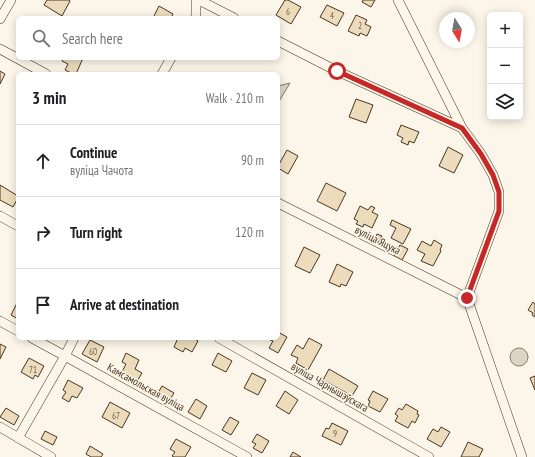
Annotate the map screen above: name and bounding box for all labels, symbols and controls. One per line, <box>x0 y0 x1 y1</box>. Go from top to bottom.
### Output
house number: 6 <box>286 6 290 17</box>
house number: 4 <box>330 10 334 21</box>
north arrow <box>439 12 475 48</box>
map controls <box>487 12 523 120</box>
button: + <box>487 12 523 48</box>
search box <box>16 16 280 60</box>
house number: 2 <box>358 20 362 31</box>
icon: search <box>30 27 52 49</box>
text: Search here <box>62 29 123 48</box>
button: − <box>487 48 523 84</box>
route start <box>328 62 346 80</box>
button: layers <box>487 84 523 120</box>
text: 3 min <box>32 87 66 109</box>
text: Walk · 210 m <box>206 90 264 107</box>
text: Continue <box>70 143 117 162</box>
icon: ahead <box>32 150 54 172</box>
text: 90 m <box>241 152 264 169</box>
text: вуліца Чачота <box>70 162 133 179</box>
icon: right <box>32 222 54 244</box>
street label: вуліца Яцука <box>353 222 403 258</box>
text: Turn right <box>70 223 122 242</box>
text: 120 m <box>235 224 264 241</box>
route end <box>458 289 476 307</box>
icon: arrive <box>32 294 54 316</box>
text: Arrive at destination <box>70 295 179 314</box>
house number: 60 <box>89 346 97 357</box>
street label: вуліца Чарнышэўскага <box>289 359 371 415</box>
street label: Камсамольская вуліца <box>105 360 187 414</box>
house number: 71 <box>29 364 37 375</box>
house number: 67 <box>112 410 120 421</box>
house number: 9 <box>333 428 337 439</box>

